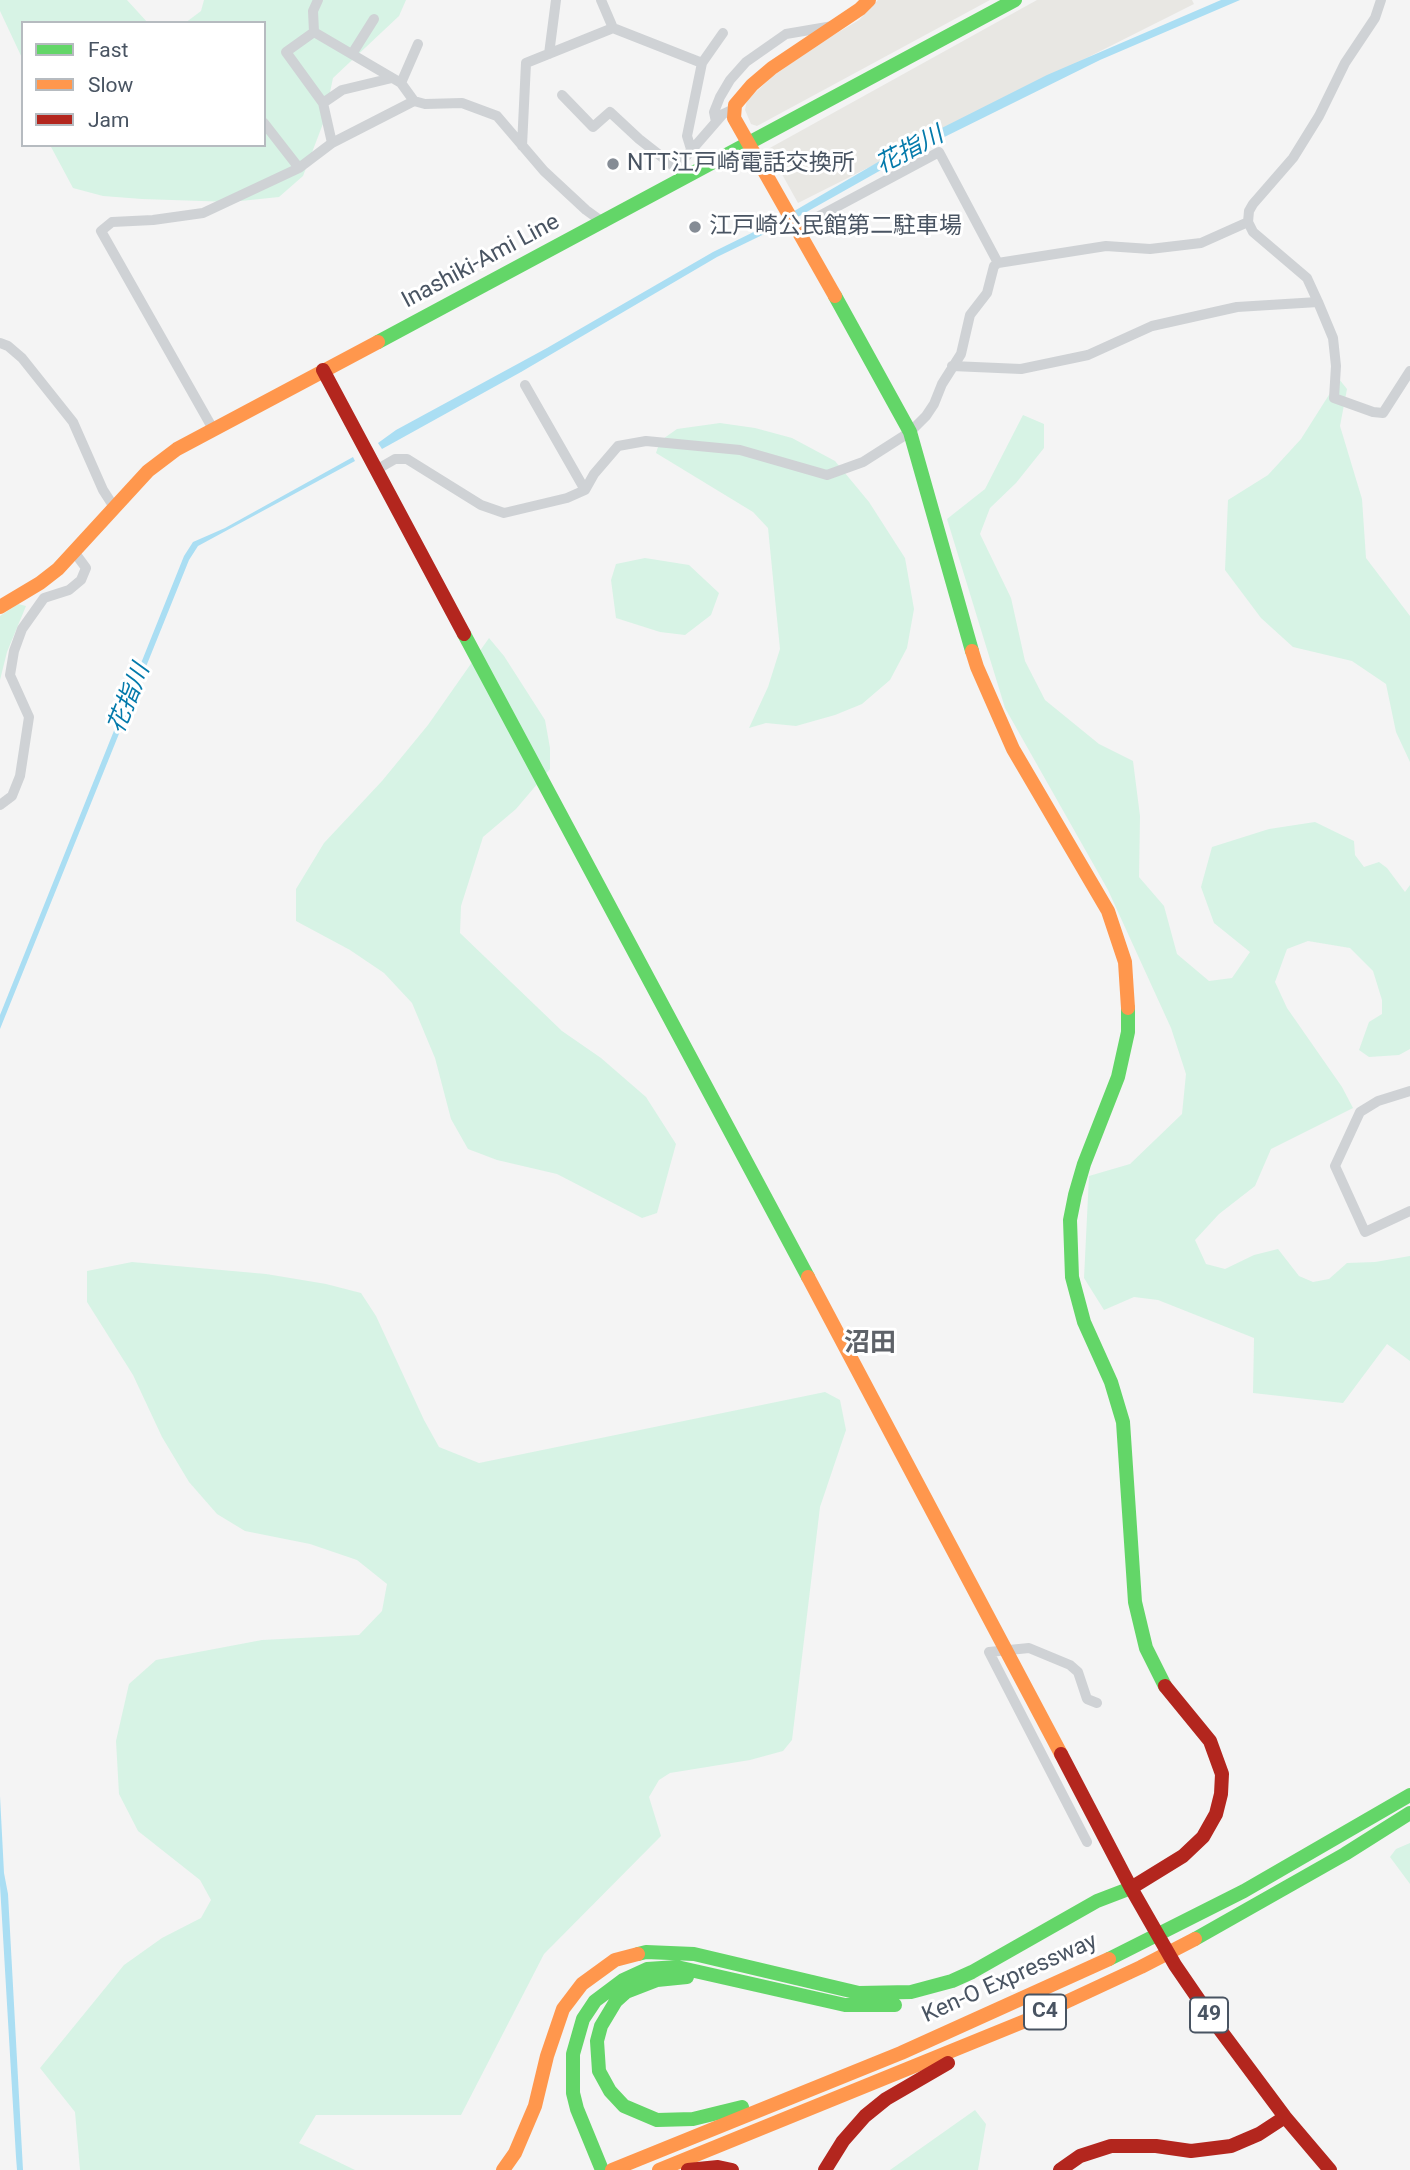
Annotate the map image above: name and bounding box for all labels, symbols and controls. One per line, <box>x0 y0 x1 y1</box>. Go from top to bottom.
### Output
legend <box>21 21 266 147</box>
text: Fast <box>88 38 128 62</box>
text: Slow <box>88 73 133 97</box>
text: Jam <box>88 108 129 132</box>
water label: 花指川 <box>871 121 949 181</box>
place label: NTT江戸崎電話交換所 <box>627 150 855 178</box>
marker: NTT江戸崎電話交換所 <box>605 156 621 172</box>
street label: Inashiki-Ami Line <box>397 209 565 315</box>
place label: 江戸崎公民館第二駐車場 <box>709 213 962 241</box>
marker: 江戸崎公民館第二駐車場 <box>687 219 703 235</box>
water label: 花指川 <box>103 660 157 738</box>
district label: 沼田 <box>844 1328 896 1360</box>
street label: Ken-O Expressway <box>918 1928 1102 2030</box>
road number: C4 <box>1024 1994 1066 2030</box>
road number: 49 <box>1190 1997 1228 2032</box>

